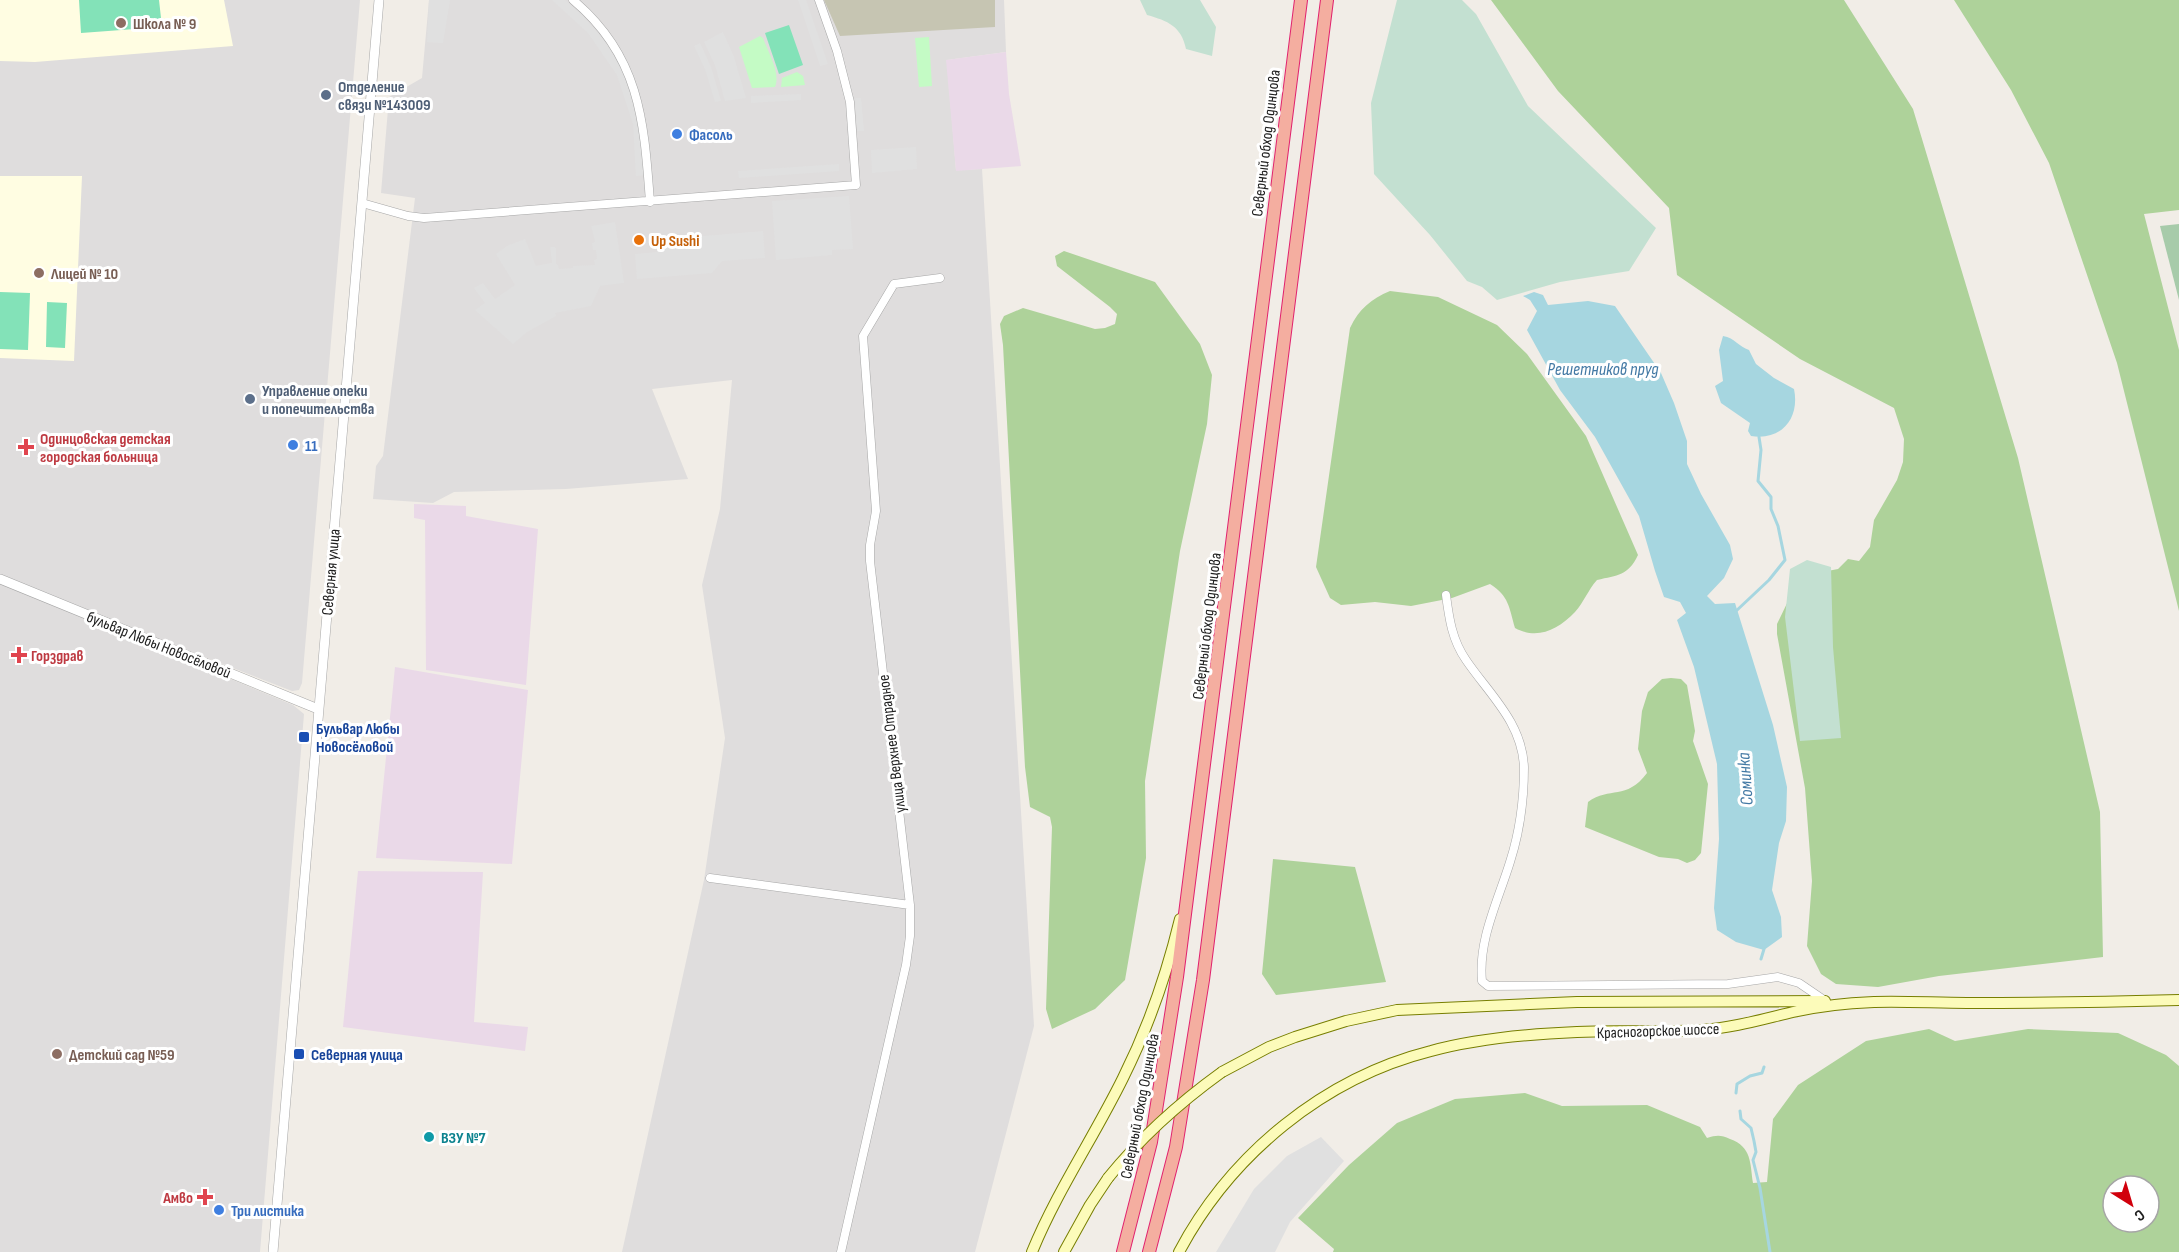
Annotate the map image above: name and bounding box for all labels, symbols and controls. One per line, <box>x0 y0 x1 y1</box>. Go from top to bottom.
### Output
place label: Школа № 9 <box>133 15 196 34</box>
marker: Школа № 9 <box>114 16 128 30</box>
street label: Северный обход Одинцова <box>1248 69 1285 218</box>
place label: Отделение связи №143009 <box>338 78 431 115</box>
marker: Отделение связи №143009 <box>319 88 333 102</box>
place label: Фасоль <box>689 126 733 145</box>
marker: Фасоль <box>670 127 684 141</box>
place label: Up Sushi <box>651 232 699 251</box>
marker: Up Sushi <box>632 233 646 247</box>
place label: Лицей № 10 <box>50 265 118 284</box>
marker: Лицей № 10 <box>32 266 46 280</box>
water label: Решетников пруд <box>1547 359 1659 380</box>
place label: Управление опеки и попечительства <box>262 382 374 419</box>
marker: Управление опеки и попечительства <box>243 392 257 406</box>
place label: Одинцовская детская городская больница <box>40 430 171 467</box>
place label: 11 <box>305 437 318 456</box>
marker: Одинцовская детская городская больница <box>17 438 35 456</box>
marker: 11 <box>286 438 300 452</box>
street label: Северная улица <box>318 528 345 616</box>
street label: Северный обход Одинцова <box>1189 552 1226 701</box>
street label: бульвар Любы Новосёловой <box>84 608 233 683</box>
place label: Горздрав <box>31 647 84 666</box>
marker: Горздрав <box>12 648 26 662</box>
street label: улица Верхнее Отрадное <box>875 674 910 814</box>
place label: Бульвар Любы Новосёловой <box>316 720 400 757</box>
marker: Бульвар Любы Новосёловой <box>297 730 311 744</box>
water label: Соминка <box>1733 751 1758 806</box>
street label: Красногорское шоссе <box>1597 1020 1720 1043</box>
street label: Северный обход Одинцова <box>1117 1032 1164 1181</box>
place label: Детский сад №59 <box>69 1046 175 1065</box>
place label: Северная улица <box>311 1046 403 1065</box>
marker: Детский сад №59 <box>50 1047 64 1061</box>
marker: Северная улица <box>292 1047 306 1061</box>
place label: ВЗУ №7 <box>441 1129 486 1148</box>
marker: ВЗУ №7 <box>422 1130 436 1144</box>
north arrow <box>2101 1174 2161 1234</box>
place label: Амво <box>162 1189 193 1208</box>
marker: Амво <box>198 1190 212 1204</box>
place label: Три листика <box>231 1202 304 1221</box>
marker: Три листика <box>212 1203 226 1217</box>
text: С <box>2130 1205 2148 1225</box>

